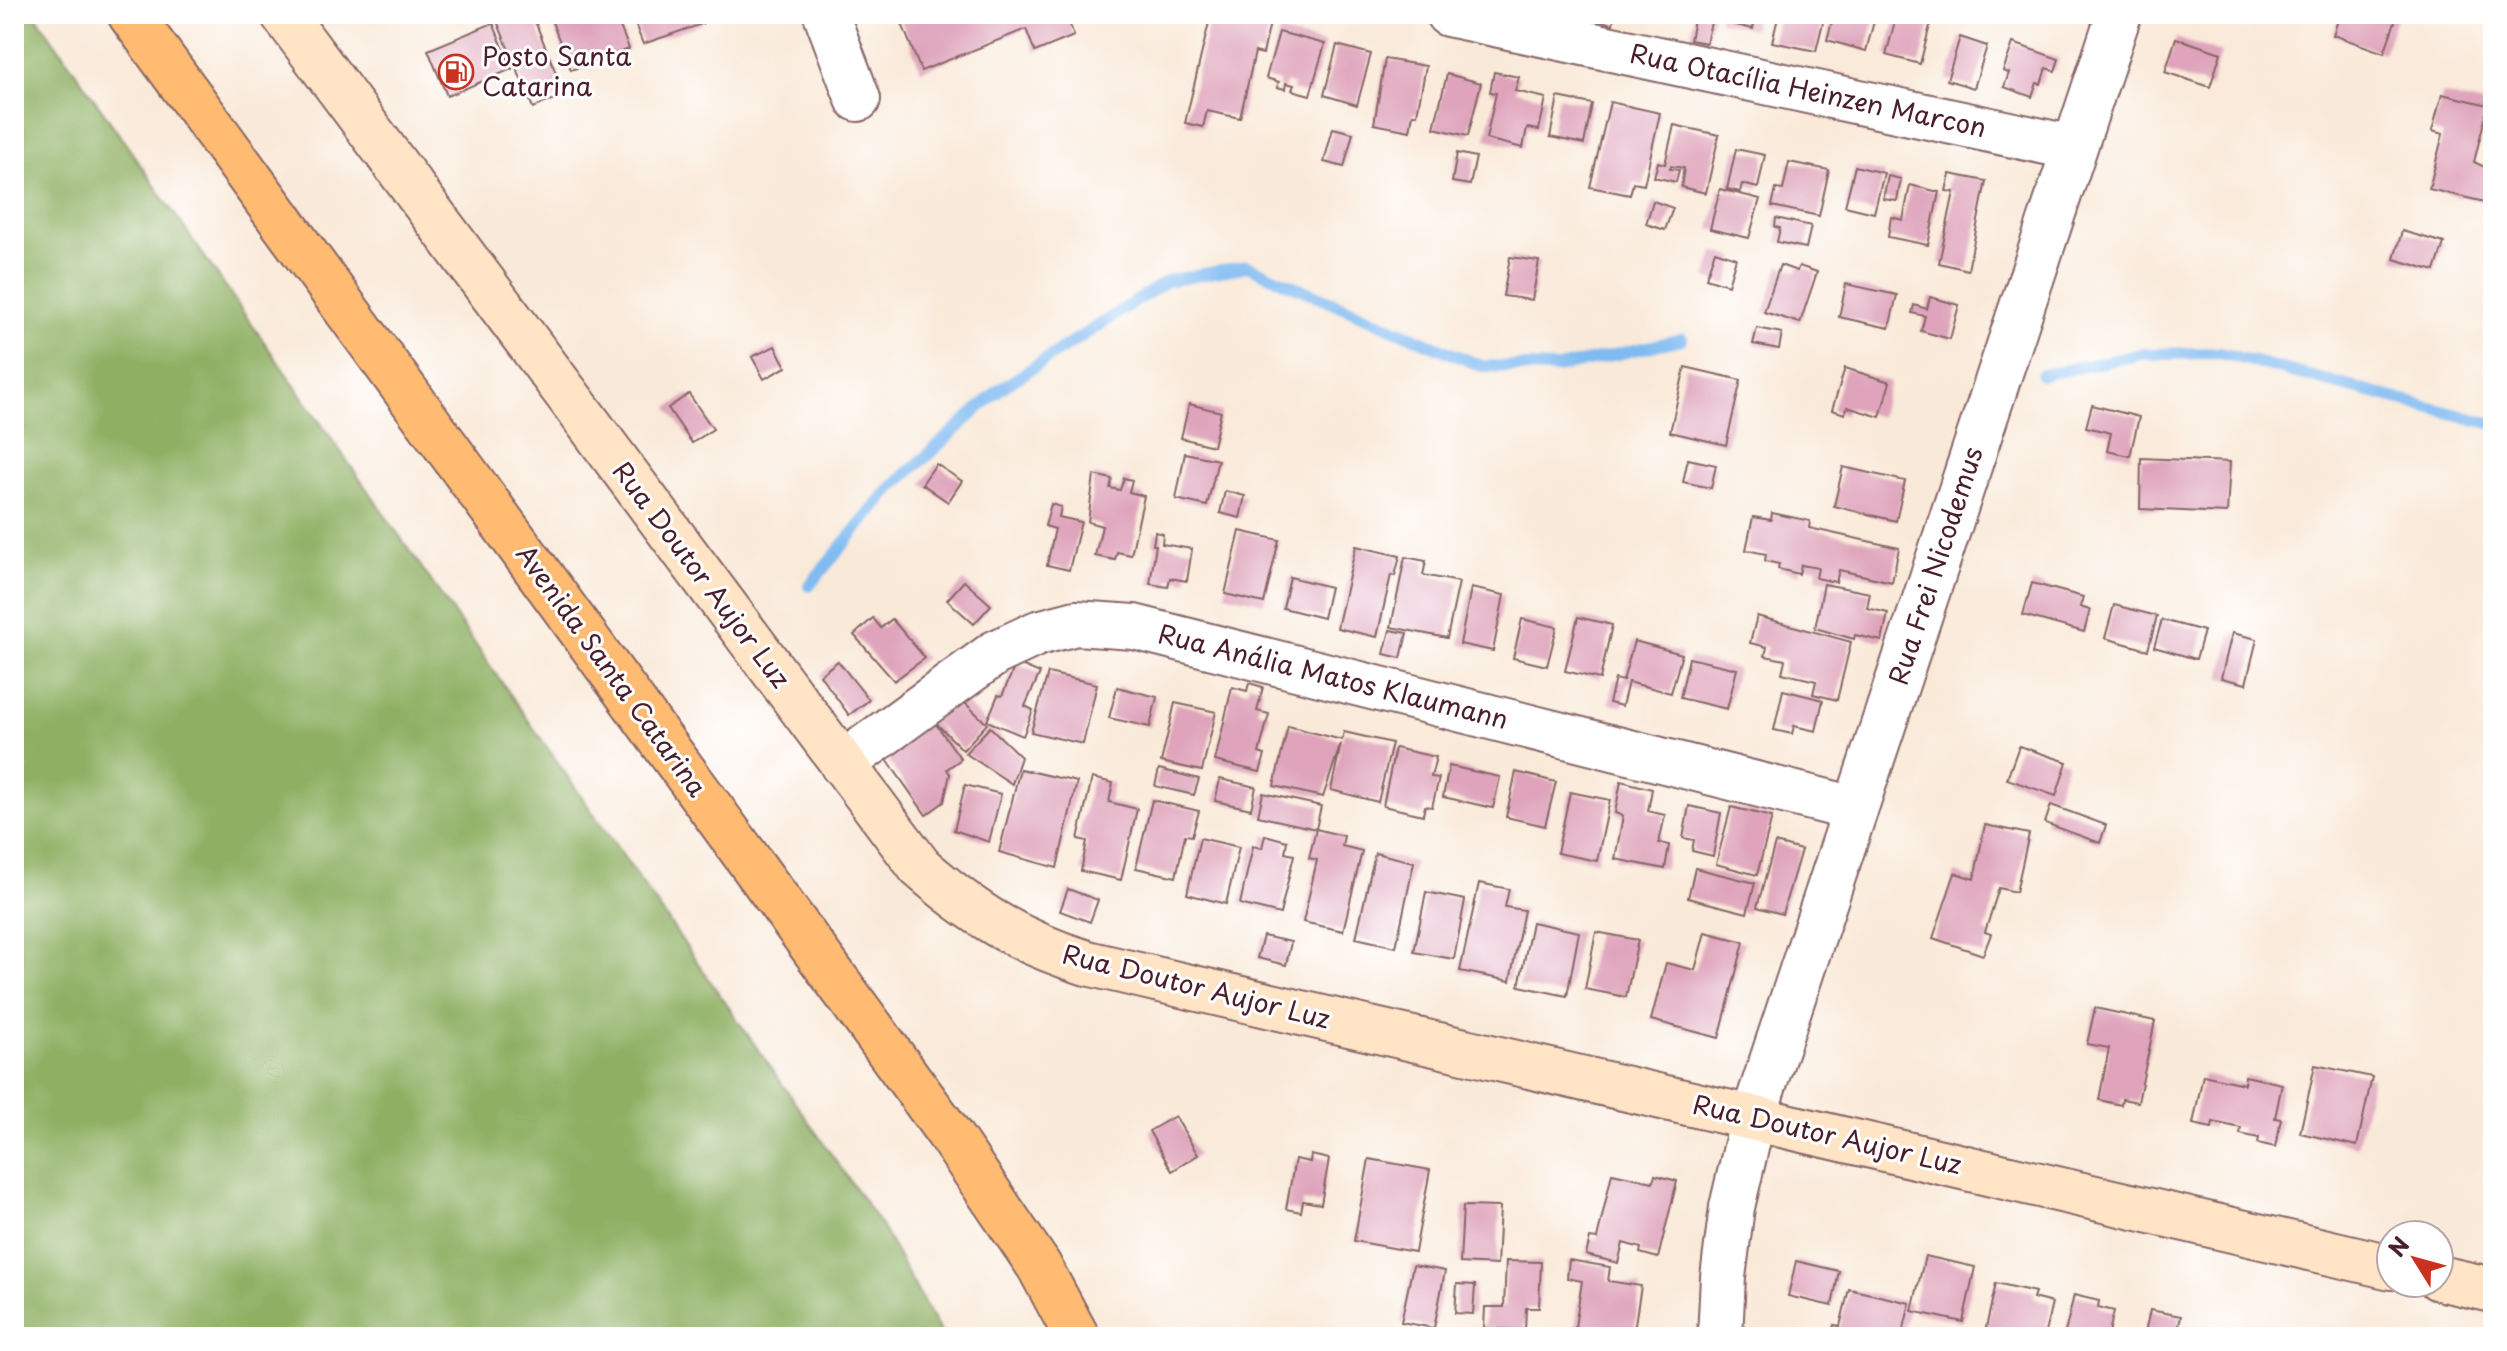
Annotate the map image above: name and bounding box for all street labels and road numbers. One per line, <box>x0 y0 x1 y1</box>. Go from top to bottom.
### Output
street label: Rua Otacília Heinzen Marcon <box>1627 33 1990 146</box>
street label: Rua Frei Nicodemus <box>1878 442 1991 690</box>
street label: Rua Doutor Aujor Luz <box>604 453 800 695</box>
street label: Avenida Santa Catarina <box>507 536 718 805</box>
street label: Rua Anália Matos Klaumann <box>1154 613 1512 738</box>
street label: Rua Doutor Aujor Luz <box>1058 933 1334 1038</box>
street label: Rua Doutor Aujor Luz <box>1689 1084 1965 1183</box>

